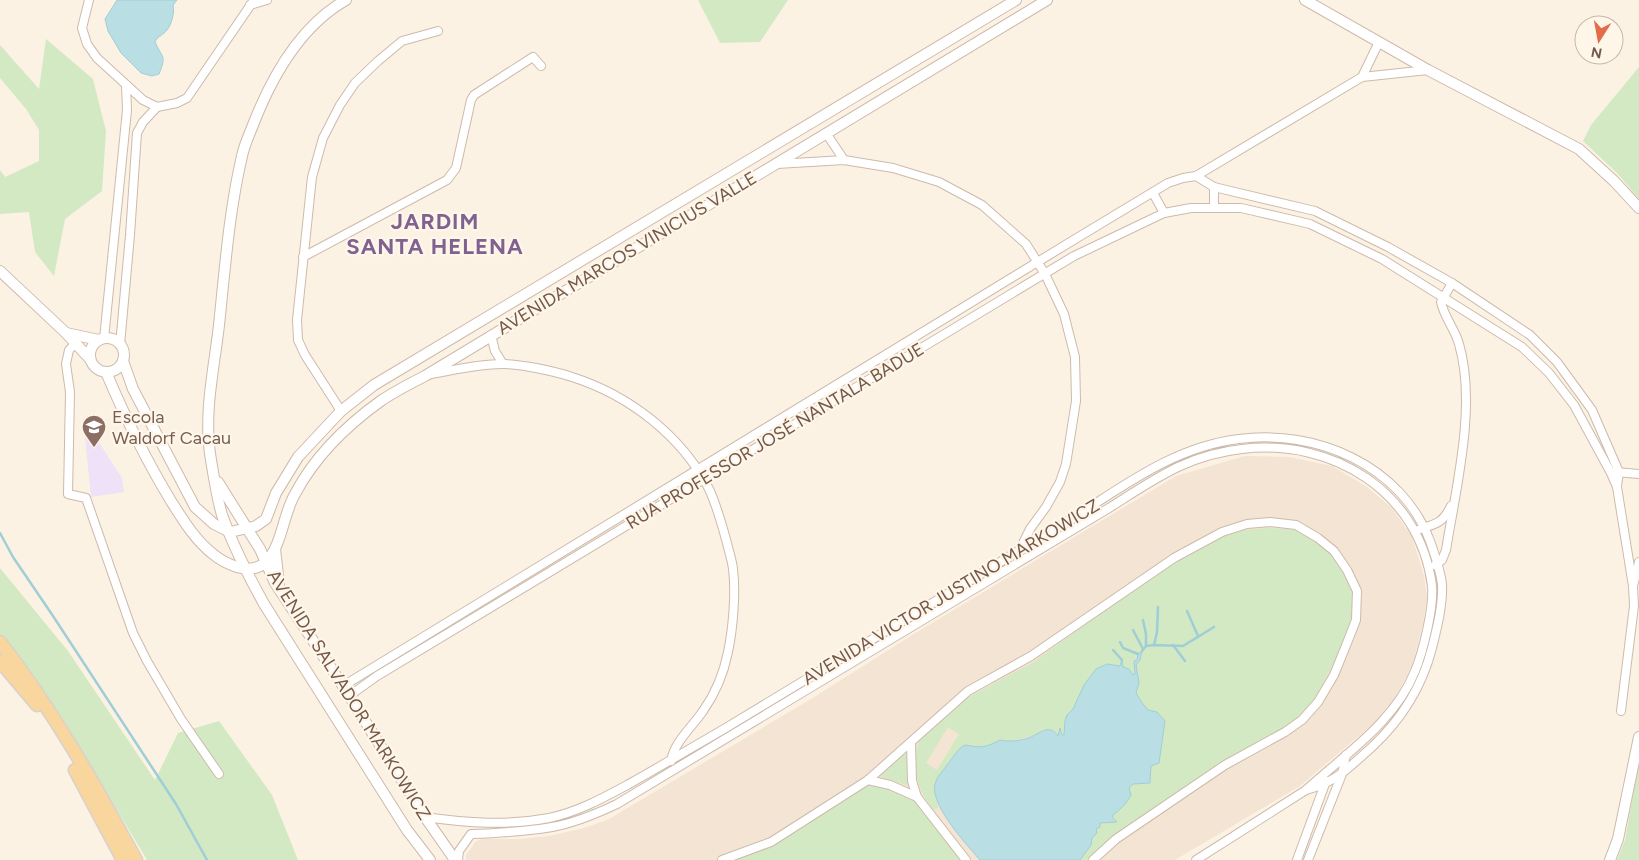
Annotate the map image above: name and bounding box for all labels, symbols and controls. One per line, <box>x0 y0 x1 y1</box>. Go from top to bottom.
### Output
north arrow <box>1574 15 1624 65</box>
text: N <box>1590 43 1604 62</box>
street label: AVENIDA MARCOS VINICIUS VALLE <box>493 167 761 339</box>
district label: JARDIM SANTA HELENA <box>346 208 524 260</box>
street label: RUA PROFESSOR JOSÉ NANTALA BADUE <box>622 338 928 534</box>
place label: Escola Waldorf Cacau <box>112 406 231 449</box>
school or university icon: Escola Waldorf Cacau <box>81 414 107 448</box>
street label: AVENIDA VICTOR JUSTINO MARKOWICZ <box>798 494 1104 690</box>
street label: AVENIDA SALVADOR MARKOWICZ <box>263 566 435 824</box>

